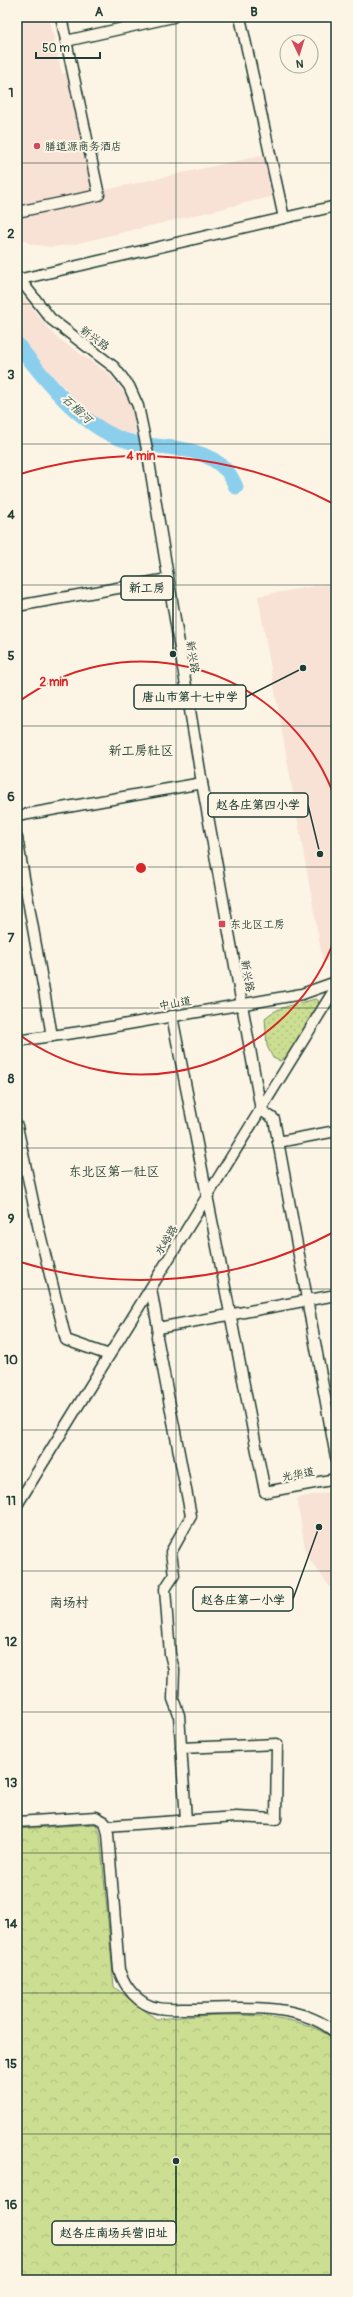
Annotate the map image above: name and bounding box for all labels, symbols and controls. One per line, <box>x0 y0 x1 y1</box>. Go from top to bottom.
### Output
text: A <box>95 4 104 20</box>
text: B <box>250 4 258 20</box>
scale bar <box>36 34 100 60</box>
north arrow <box>279 34 319 74</box>
text: 50 m <box>42 41 70 56</box>
text: N <box>295 57 304 70</box>
text: 1 <box>8 85 14 101</box>
place label: 膳道源商务酒店 <box>45 140 122 153</box>
marker: 膳道源商务酒店 <box>32 141 42 151</box>
text: 2 <box>7 226 15 242</box>
street label: 新兴路 <box>78 323 112 353</box>
text: 3 <box>7 367 15 383</box>
water label: 石榴河 <box>58 392 96 428</box>
text: 4 min <box>125 449 156 464</box>
text: 4 <box>7 507 15 523</box>
callout: 新工房 <box>121 576 173 600</box>
text: 新工房 <box>129 581 165 596</box>
street label: 新兴路 <box>184 640 202 674</box>
text: 5 <box>7 648 15 664</box>
text: 2 min <box>40 675 69 690</box>
callout: 唐山市第十七中学 <box>134 685 246 709</box>
text: 唐山市第十七中学 <box>142 690 238 705</box>
district label: 新工房社区 <box>108 743 174 759</box>
text: 6 <box>7 789 15 805</box>
callout: 赵各庄第四小学 <box>208 793 308 817</box>
text: 赵各庄第四小学 <box>216 798 300 813</box>
centre of rings <box>134 861 148 875</box>
place label: 东北区工房 <box>230 918 285 931</box>
marker: 东北区工房 <box>217 919 227 929</box>
text: 7 <box>8 930 15 946</box>
street label: 新兴路 <box>238 959 257 993</box>
street label: 中山道 <box>158 994 192 1013</box>
text: 8 <box>8 1071 15 1087</box>
district label: 东北区第一社区 <box>68 1164 160 1180</box>
text: 9 <box>8 1211 15 1227</box>
street label: 水峪路 <box>152 1223 181 1258</box>
text: 10 <box>4 1352 18 1368</box>
street label: 光华道 <box>281 1465 316 1484</box>
text: 11 <box>6 1493 16 1509</box>
callout: 赵各庄第一小学 <box>193 1587 293 1611</box>
text: 赵各庄第一小学 <box>201 1593 285 1608</box>
district label: 南场村 <box>49 1595 89 1611</box>
text: 12 <box>5 1634 17 1650</box>
text: 13 <box>5 1775 17 1791</box>
text: 14 <box>5 1916 18 1932</box>
text: 15 <box>5 2056 17 2072</box>
text: 16 <box>5 2197 18 2213</box>
callout: 赵各庄南场兵营旧址 <box>52 2221 176 2245</box>
text: 赵各庄南场兵营旧址 <box>60 2226 168 2241</box>

